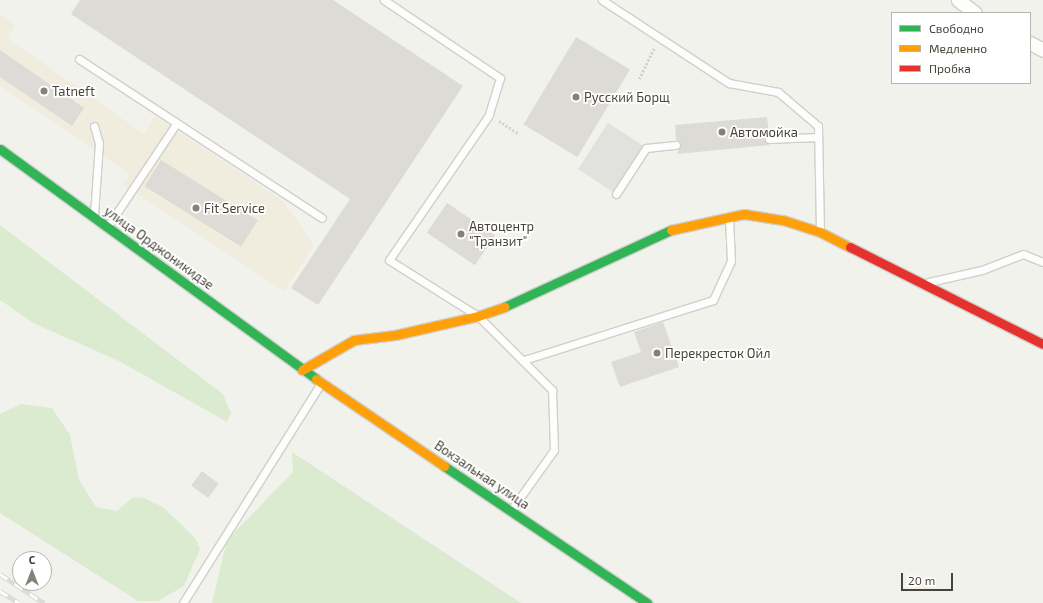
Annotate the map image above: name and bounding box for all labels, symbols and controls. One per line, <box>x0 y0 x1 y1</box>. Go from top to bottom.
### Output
legend <box>891 12 1031 84</box>
text: Свободно <box>929 21 984 35</box>
text: Медленно <box>929 41 987 55</box>
text: Пробка <box>929 61 971 75</box>
place label: Tatneft <box>52 83 95 99</box>
marker: Tatneft <box>39 86 49 96</box>
place label: Русский Борщ <box>584 89 670 105</box>
marker: Русский Борщ <box>571 92 581 102</box>
place label: Автомойка <box>730 124 798 140</box>
marker: Автомойка <box>717 127 727 137</box>
place label: Fit Service <box>204 200 265 216</box>
street label: улица Орджоникидзе <box>101 203 217 293</box>
marker: Fit Service <box>191 203 201 213</box>
place label: Автоцентр "Транзит" <box>469 219 534 250</box>
marker: Автоцентр "Транзит" <box>456 229 466 239</box>
place label: Перекресток Ойл <box>665 345 770 361</box>
marker: Перекресток Ойл <box>652 348 662 358</box>
street label: Вокзальная улица <box>432 437 532 513</box>
north arrow <box>12 551 52 591</box>
text: С <box>29 553 35 566</box>
scale bar <box>903 565 955 591</box>
text: 20 m <box>908 573 935 587</box>

